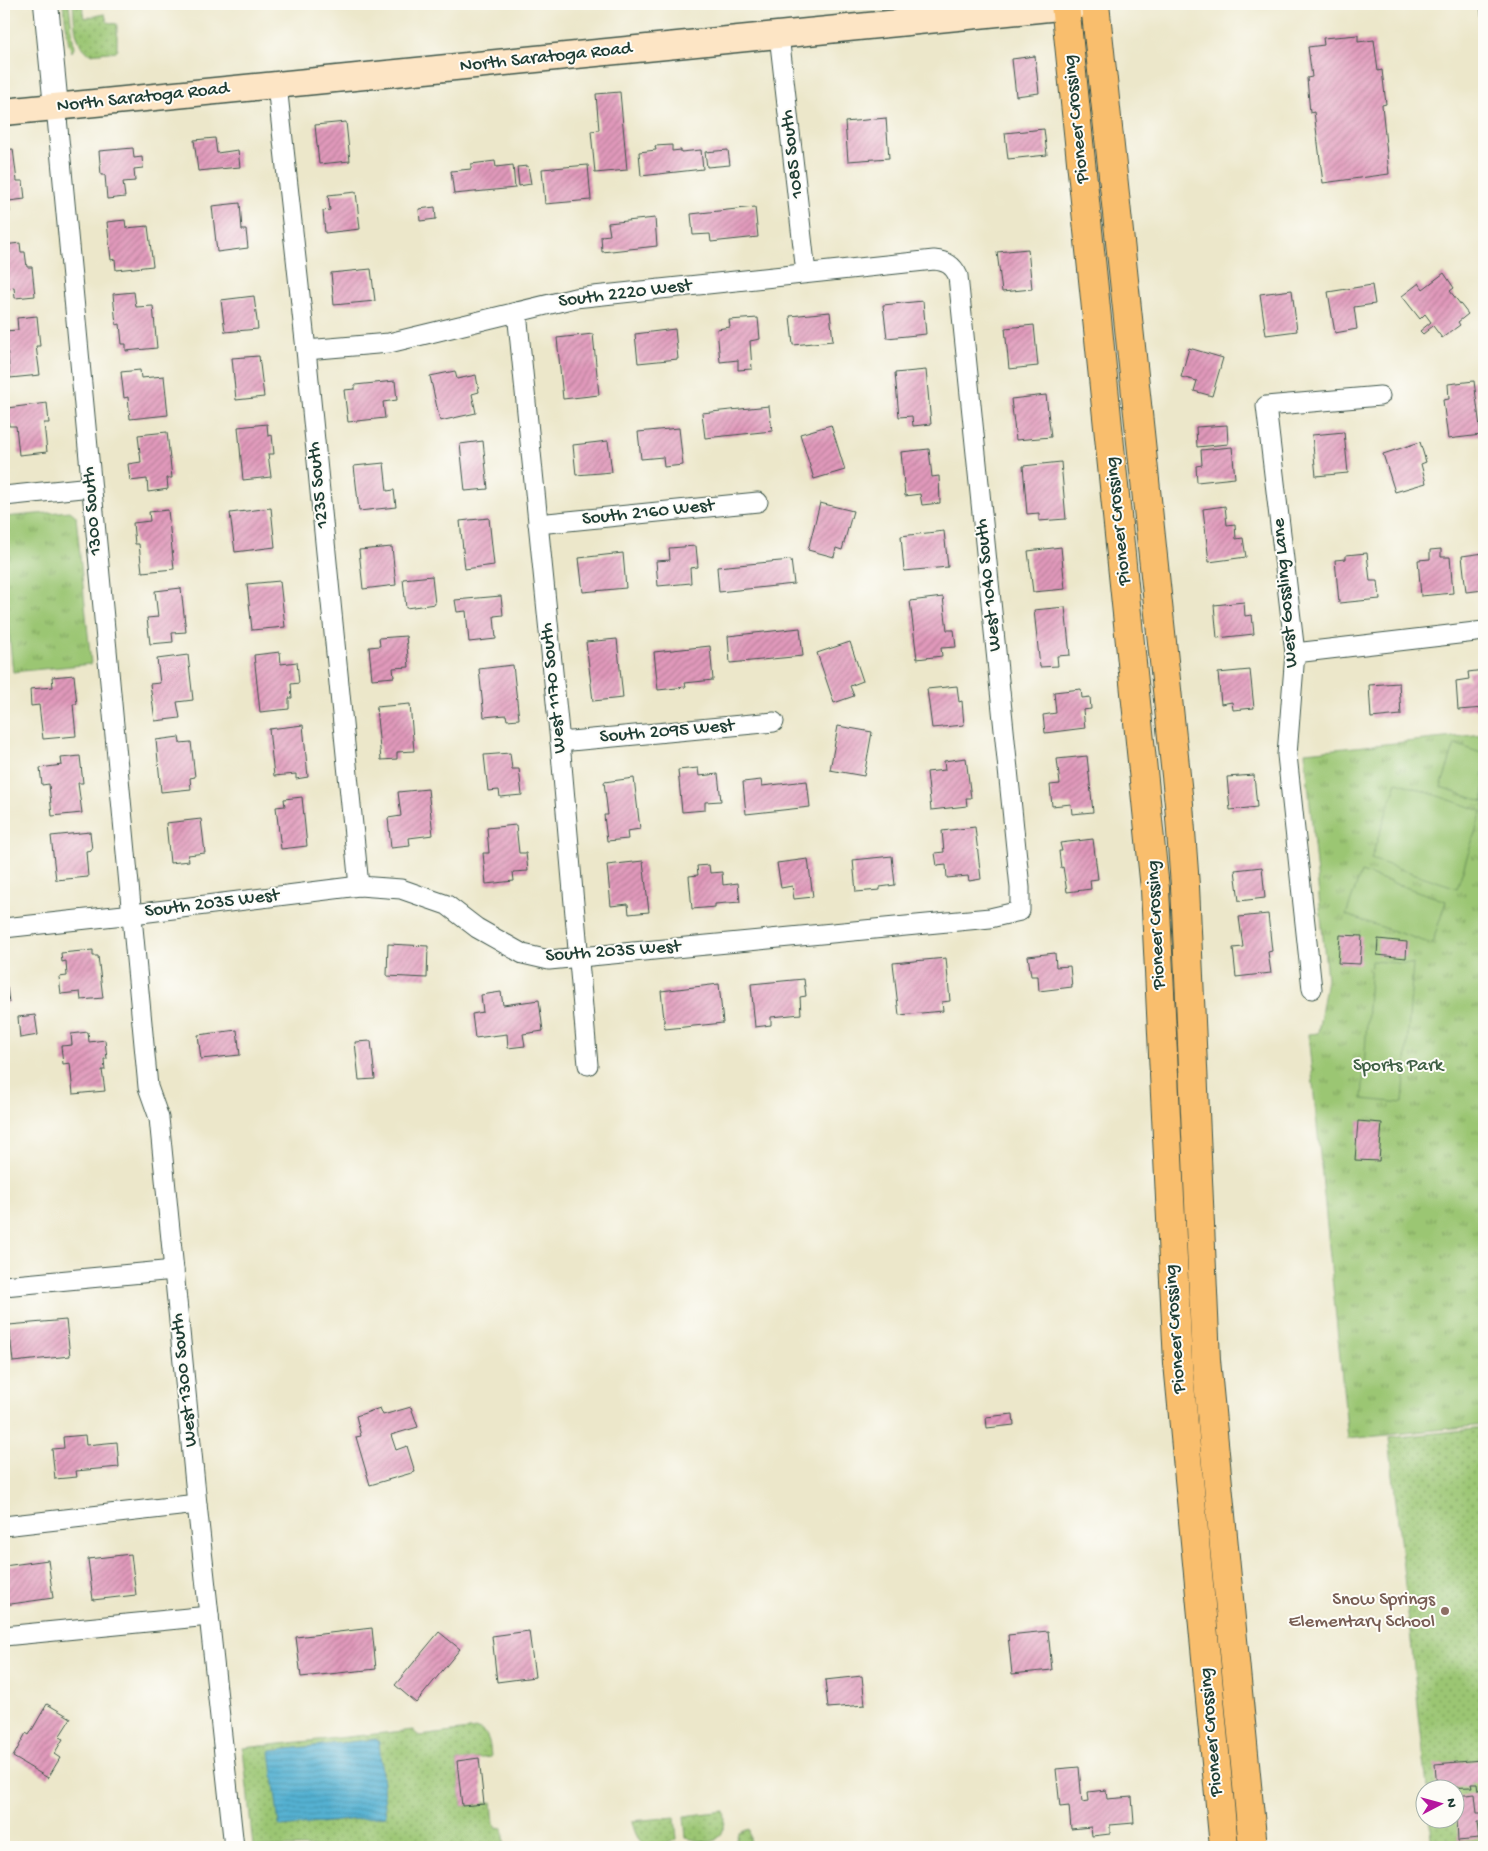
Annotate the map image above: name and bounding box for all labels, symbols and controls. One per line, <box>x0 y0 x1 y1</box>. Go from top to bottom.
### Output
street label: North Saratoga Road <box>459 37 635 78</box>
street label: Pioneer Crossing <box>1059 53 1095 185</box>
street label: North Saratoga Road <box>56 77 232 118</box>
street label: 1085 South <box>776 108 810 201</box>
street label: South 2220 West <box>557 274 695 314</box>
street label: 1235 South <box>303 441 335 530</box>
street label: Pioneer Crossing <box>1101 455 1137 587</box>
street label: 1300 South <box>78 466 108 557</box>
street label: South 2160 West <box>581 494 717 531</box>
street label: West 1040 South <box>971 517 1007 653</box>
street label: West Gossling Lane <box>1268 517 1304 669</box>
street label: West 1170 South <box>536 622 572 754</box>
street label: South 2095 West <box>599 714 737 749</box>
street label: Pioneer Crossing <box>1142 860 1172 991</box>
street label: South 2035 West <box>143 884 283 924</box>
street label: South 2035 West <box>545 936 683 968</box>
park label: Sports Park <box>1353 1055 1445 1078</box>
street label: Pioneer Crossing <box>1160 1264 1192 1395</box>
street label: West 1300 South <box>167 1312 203 1448</box>
place label: Snow Springs Elementary School <box>1289 1589 1436 1634</box>
marker: Snow Springs Elementary School <box>1439 1605 1451 1617</box>
street label: Pioneer Crossing <box>1195 1666 1229 1798</box>
north arrow <box>1416 1778 1466 1828</box>
text: N <box>1442 1797 1459 1808</box>

